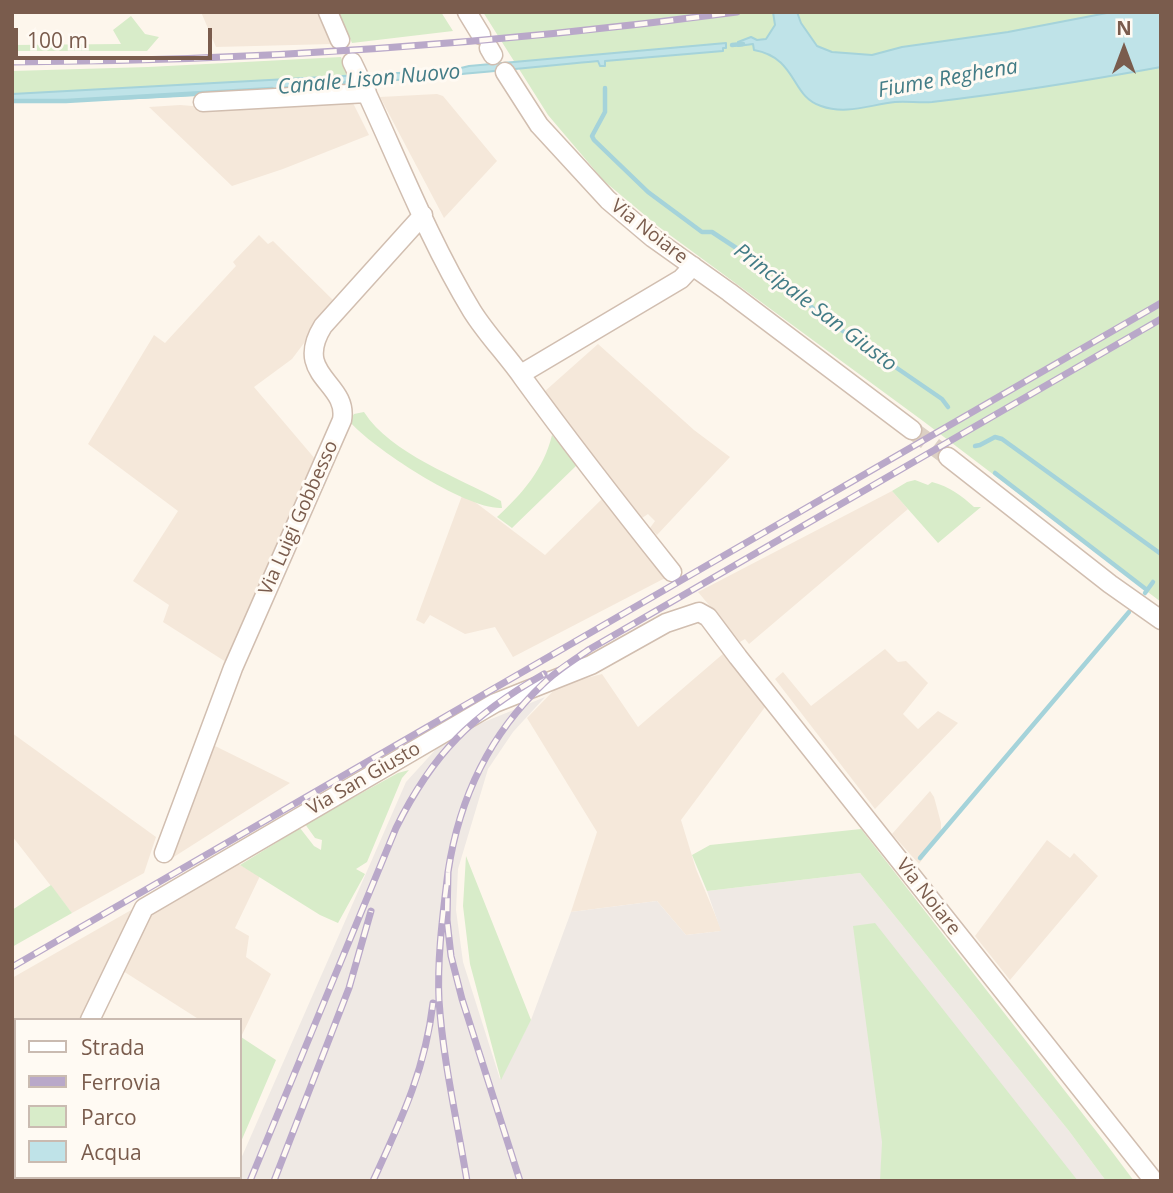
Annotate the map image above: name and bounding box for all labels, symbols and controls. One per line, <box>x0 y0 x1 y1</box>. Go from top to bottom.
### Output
scale bar <box>18 14 215 58</box>
north arrow <box>1089 14 1159 84</box>
text: N <box>1116 15 1132 41</box>
text: 100 m <box>27 26 88 54</box>
water label: Fiume Reghena <box>876 54 1020 104</box>
water label: Canale Lison Nuovo <box>277 59 461 101</box>
street label: Via Noiare <box>606 195 692 269</box>
water label: Principale San Giusto <box>729 239 901 377</box>
street label: Via Luigi Gobbesso <box>255 437 343 599</box>
street label: Via San Giusto <box>303 737 425 821</box>
street label: Via Noiare <box>891 854 965 940</box>
legend <box>14 1018 242 1179</box>
text: Strada <box>81 1033 145 1061</box>
text: Ferrovia <box>81 1068 161 1096</box>
text: Parco <box>81 1103 137 1131</box>
text: Acqua <box>81 1138 142 1166</box>

